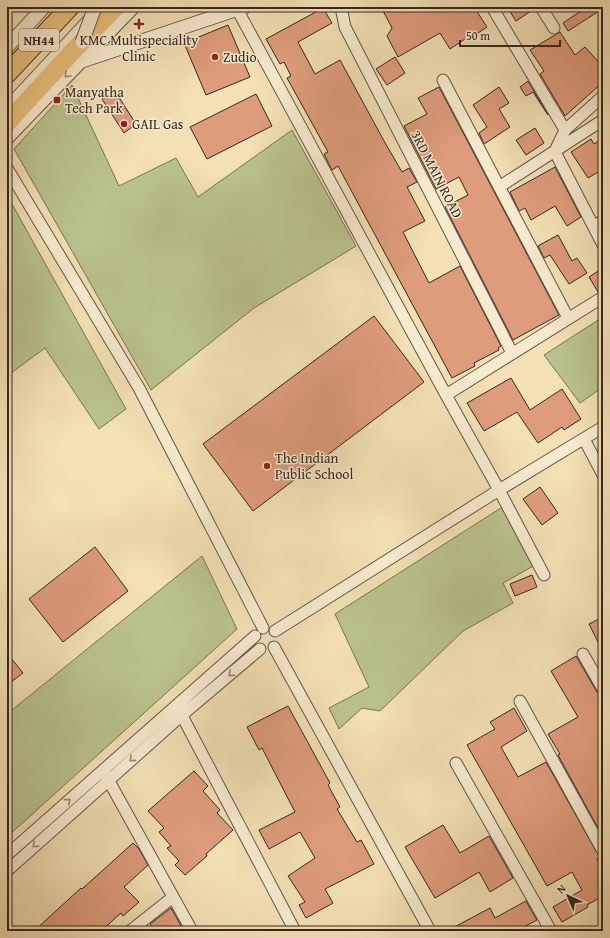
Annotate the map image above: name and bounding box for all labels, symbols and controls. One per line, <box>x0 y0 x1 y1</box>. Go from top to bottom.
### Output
marker: KMC Multispeciality Clinic <box>133 18 145 30</box>
scale bar <box>460 22 560 48</box>
text: 50 m <box>466 27 490 44</box>
road number: NH44 <box>19 29 59 51</box>
place label: KMC Multispeciality Clinic <box>80 30 198 66</box>
place label: Zudio <box>223 47 257 67</box>
marker: Zudio <box>210 52 220 62</box>
one-way arrow <box>64 70 72 78</box>
place label: Manyatha Tech Park <box>65 82 124 118</box>
marker: Manyatha Tech Park <box>52 95 62 105</box>
place label: GAIL Gas <box>132 114 183 134</box>
marker: GAIL Gas <box>119 119 129 129</box>
street label: 3RD MAIN ROAD <box>406 127 468 221</box>
place label: The Indian Public School <box>275 448 353 484</box>
marker: The Indian Public School <box>262 461 272 471</box>
one-way arrow <box>228 669 235 676</box>
one-way arrow <box>130 754 137 761</box>
one-way arrow <box>63 799 71 806</box>
one-way arrow <box>33 841 40 848</box>
north arrow <box>548 876 588 916</box>
text: N <box>553 880 570 897</box>

